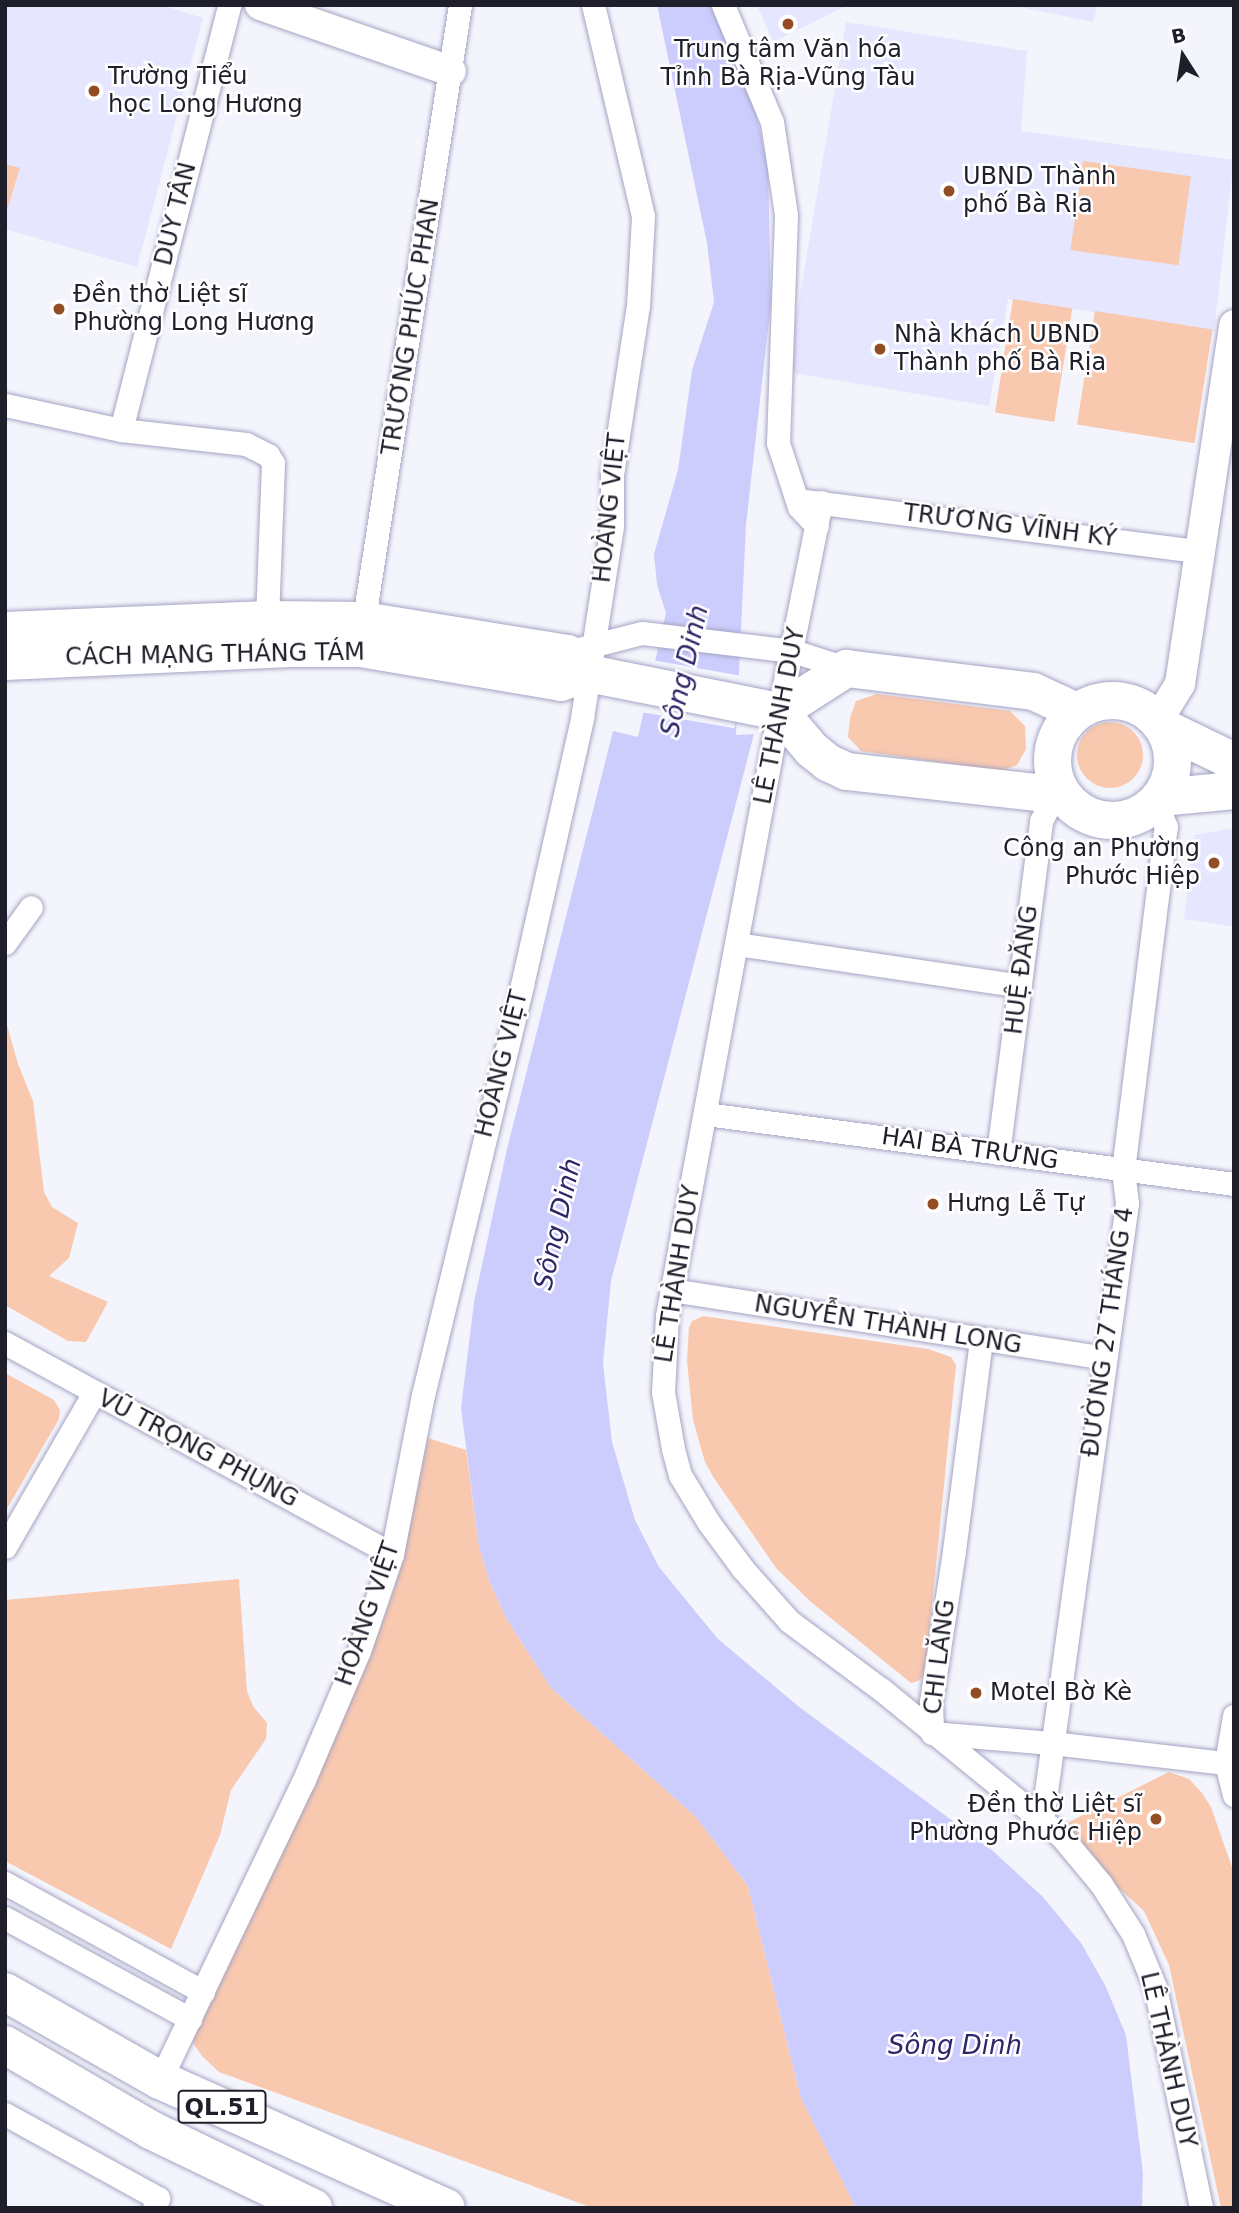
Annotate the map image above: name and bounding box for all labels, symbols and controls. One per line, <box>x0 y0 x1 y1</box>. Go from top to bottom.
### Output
marker: Trung tâm Văn hóa Tỉnh Bà Rịa-Vũng Tàu <box>780 16 796 32</box>
north arrow <box>1148 21 1218 91</box>
text: B <box>1169 23 1188 48</box>
place label: Trung tâm Văn hóa Tỉnh Bà Rịa-Vũng Tàu <box>661 36 915 92</box>
place label: Trường Tiểu học Long Hương <box>108 63 303 119</box>
marker: Trường Tiểu học Long Hương <box>86 83 102 99</box>
street label: DUY TÂN <box>149 159 203 269</box>
place label: UBND Thành phố Bà Rịa <box>963 163 1116 219</box>
marker: UBND Thành phố Bà Rịa <box>941 183 957 199</box>
street label: TRƯƠNG PHÚC PHAN <box>376 197 446 457</box>
place label: Đền thờ Liệt sĩ Phường Long Hương <box>73 281 315 337</box>
marker: Đền thờ Liệt sĩ Phường Long Hương <box>51 301 67 317</box>
place label: Nhà khách UBND Thành phố Bà Rịa <box>894 321 1106 377</box>
marker: Nhà khách UBND Thành phố Bà Rịa <box>872 341 888 357</box>
street label: HOÀNG VIỆT <box>588 432 632 584</box>
street label: TRƯƠNG VĨNH KÝ <box>902 499 1118 553</box>
water label: Sông Dinh <box>655 602 715 740</box>
street label: LÊ THÀNH DUY <box>749 625 811 807</box>
street label: CÁCH MẠNG THÁNG TÁM <box>65 638 365 672</box>
place label: Công an Phường Phước Hiệp <box>1003 835 1200 891</box>
marker: Công an Phường Phước Hiệp <box>1206 855 1222 871</box>
street label: HUỆ ĐĂNG <box>1000 904 1044 1036</box>
street label: HOÀNG VIỆT <box>470 988 534 1140</box>
street label: HAI BÀ TRƯNG <box>880 1122 1060 1176</box>
water label: Sông Dinh <box>528 1155 588 1293</box>
street label: LÊ THÀNH DUY <box>650 1183 706 1365</box>
place label: Hưng Lễ Tự <box>947 1190 1084 1218</box>
marker: Hưng Lễ Tự <box>925 1196 941 1212</box>
street label: ĐƯỜNG 27 THÁNG 4 <box>1076 1205 1140 1459</box>
street label: NGUYỄN THÀNH LONG <box>752 1290 1024 1360</box>
street label: VŨ TRỌNG PHỤNG <box>93 1384 303 1514</box>
street label: HOÀNG VIỆT <box>330 1538 406 1690</box>
street label: CHI LĂNG <box>919 1598 961 1716</box>
place label: Motel Bờ Kè <box>990 1679 1132 1707</box>
marker: Motel Bờ Kè <box>968 1685 984 1701</box>
place label: Đền thờ Liệt sĩ Phường Phước Hiệp <box>909 1791 1142 1847</box>
marker: Đền thờ Liệt sĩ Phường Phước Hiệp <box>1148 1811 1164 1827</box>
street label: LÊ THÀNH DUY <box>1134 1969 1202 2151</box>
water label: Sông Dinh <box>888 2030 1022 2062</box>
road number: QL.51 <box>176 2088 268 2126</box>

